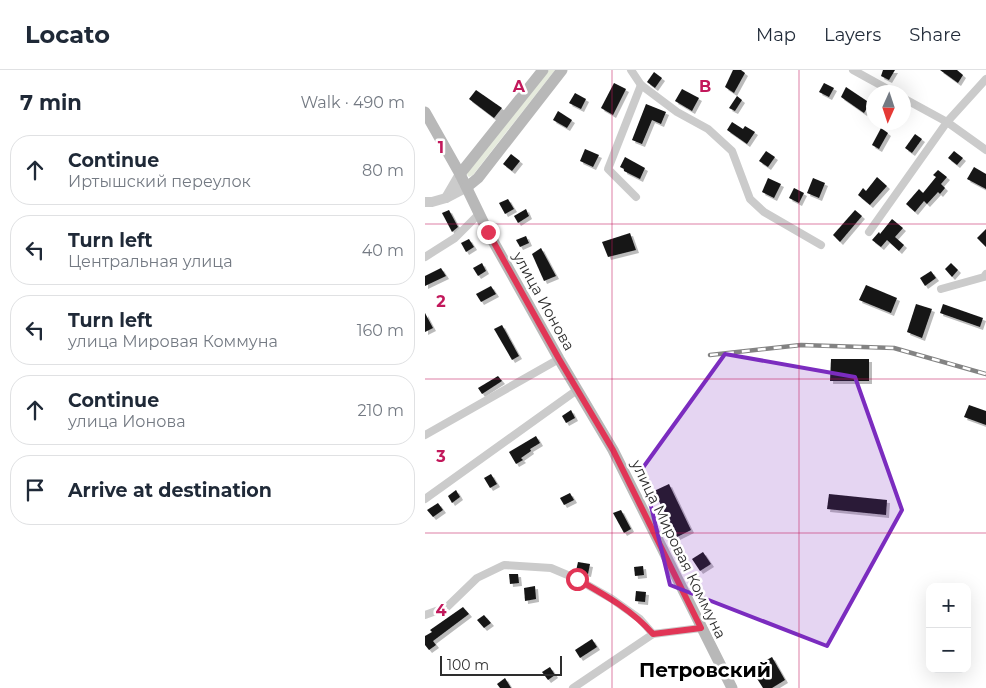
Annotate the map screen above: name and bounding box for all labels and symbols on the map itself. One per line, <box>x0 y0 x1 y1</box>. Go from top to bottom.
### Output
text: A <box>512 77 526 96</box>
text: B <box>699 77 711 96</box>
north arrow <box>866 85 911 130</box>
text: 1 <box>438 138 444 157</box>
route end <box>477 221 500 244</box>
street label: улица Ионова <box>508 247 579 354</box>
text: 2 <box>436 292 446 311</box>
text: 3 <box>435 447 446 466</box>
street label: улица Мировая Коммуна <box>627 455 731 642</box>
route start <box>566 568 589 591</box>
text: 4 <box>435 601 447 620</box>
scale bar <box>440 653 563 676</box>
district label: Петровский <box>639 658 771 682</box>

